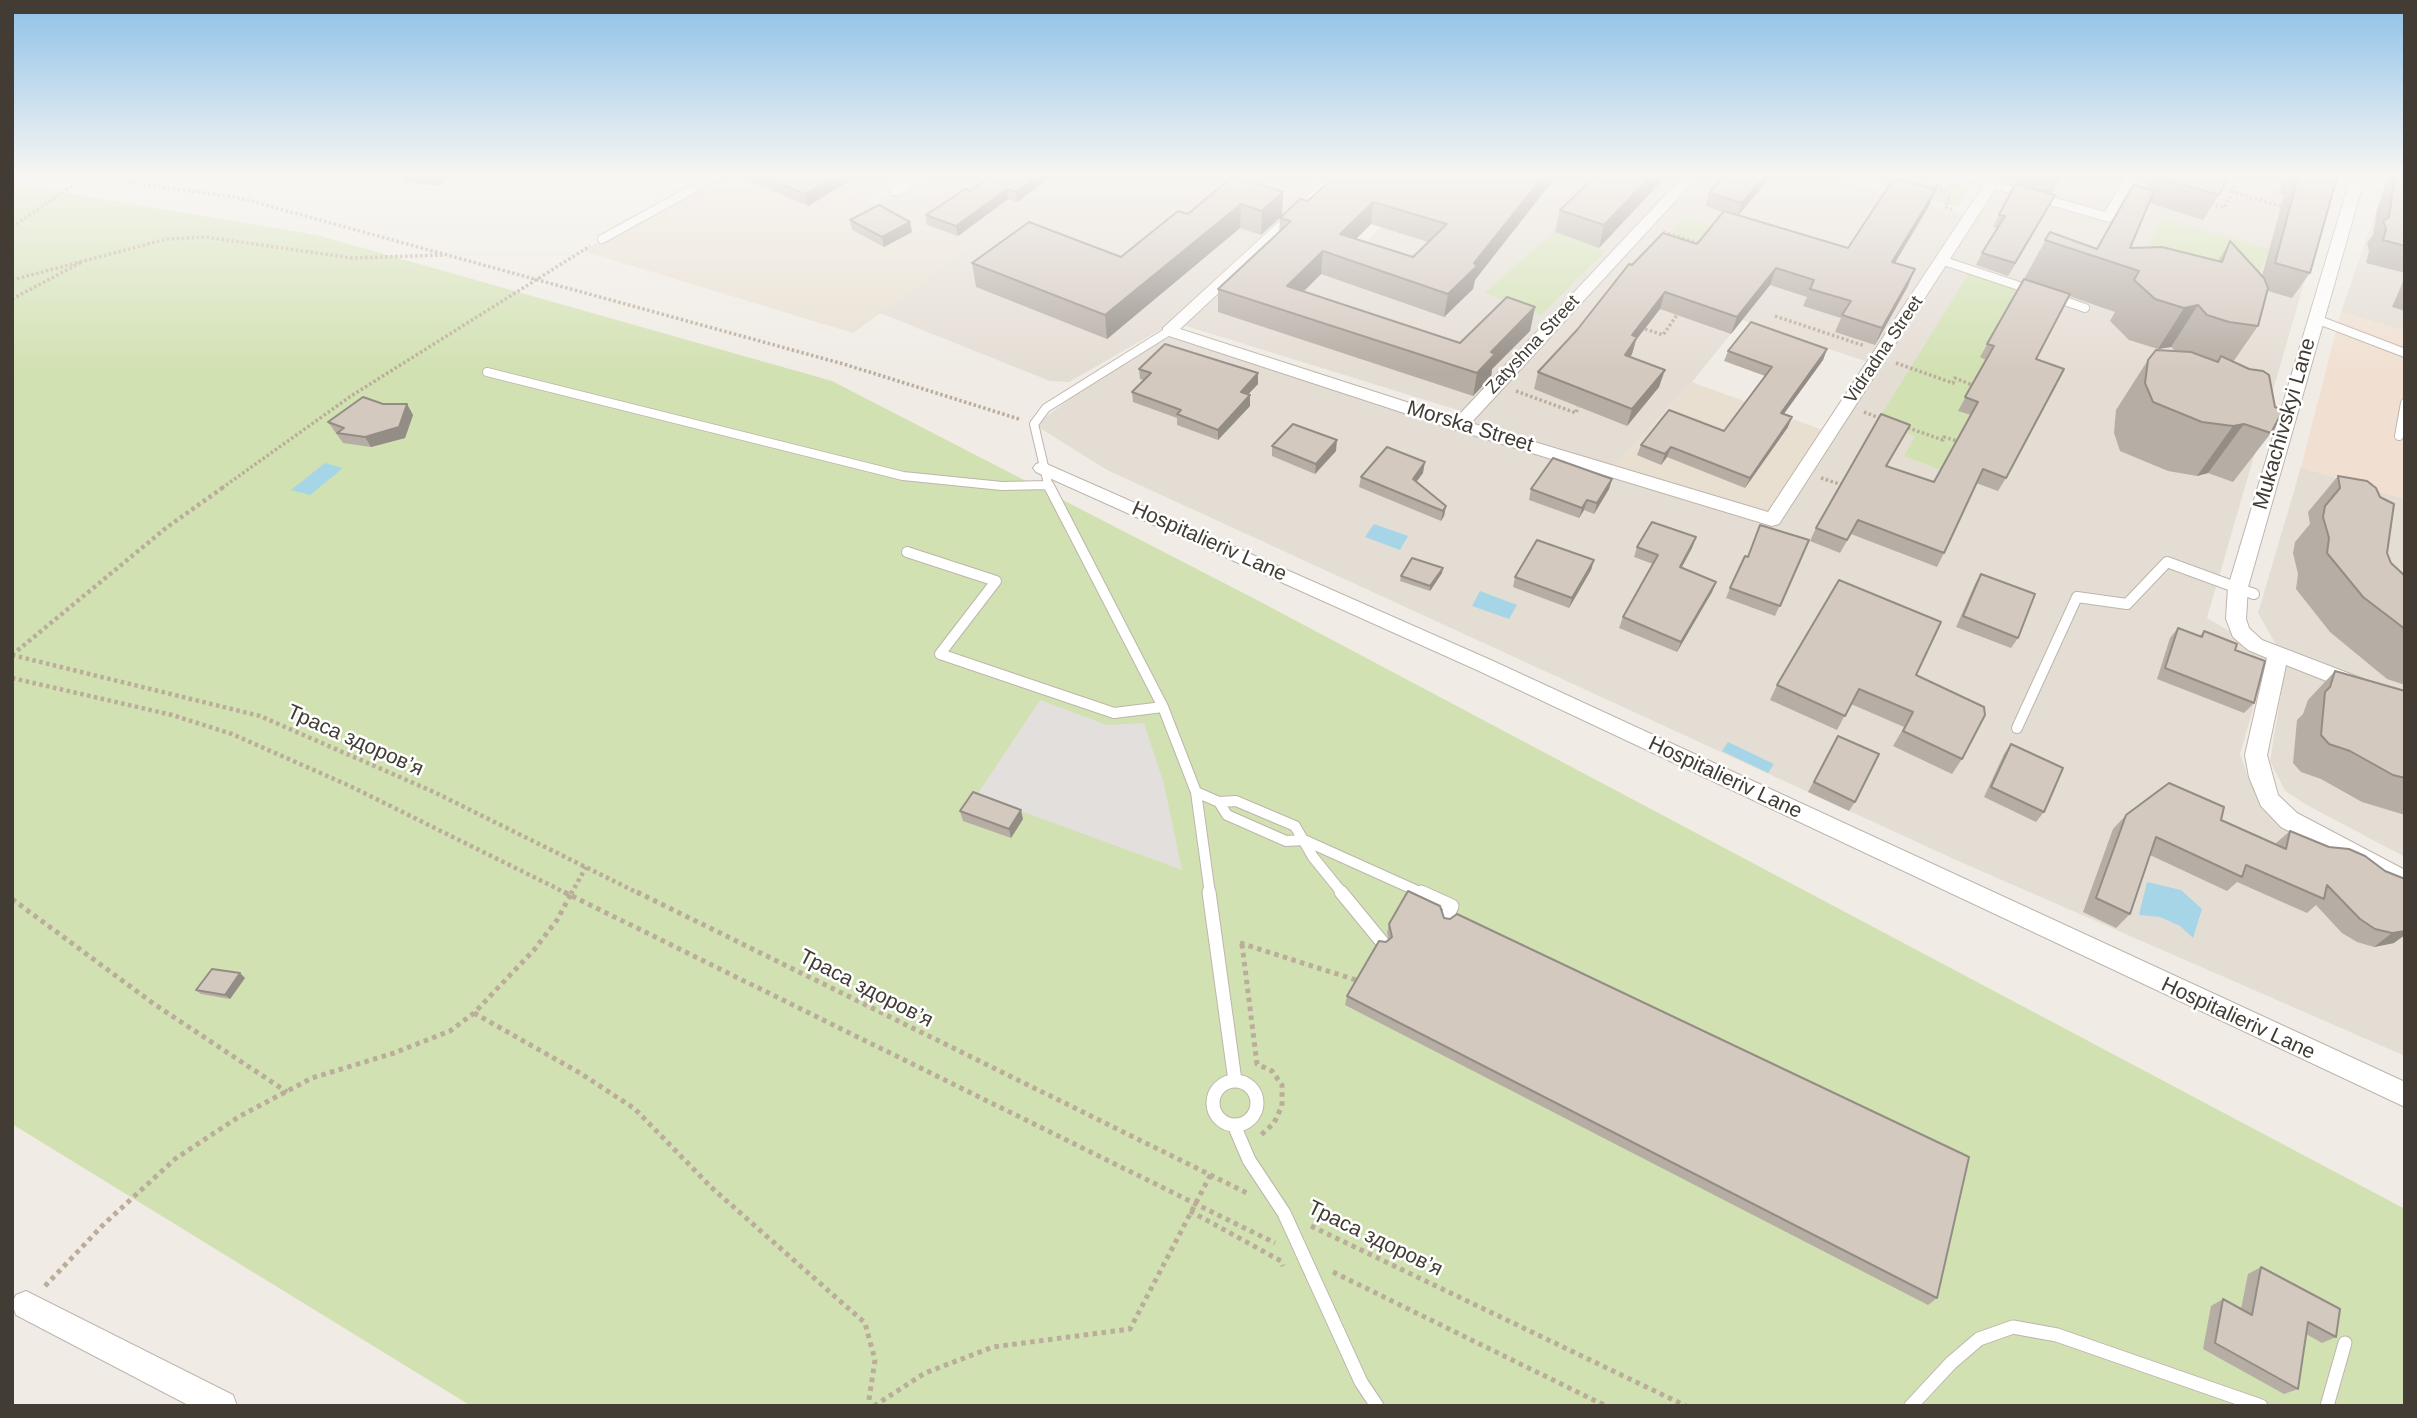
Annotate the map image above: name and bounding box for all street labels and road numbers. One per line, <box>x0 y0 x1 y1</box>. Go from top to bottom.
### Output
street label: Zatyshna Street <box>1482 291 1584 399</box>
street label: Vidradna Street <box>1840 292 1928 408</box>
street label: Mukachivskyi Lane <box>2248 335 2322 513</box>
street label: Morska Street <box>1404 396 1536 458</box>
street label: Hospitalieriv Lane <box>1128 497 1290 587</box>
street label: Траса здоров’я <box>283 700 427 782</box>
street label: Hospitalieriv Lane <box>1644 731 1806 825</box>
street label: Траса здоров’я <box>795 944 937 1034</box>
street label: Hospitalieriv Lane <box>2157 972 2319 1066</box>
street label: Траса здоров’я <box>1304 1196 1446 1282</box>

